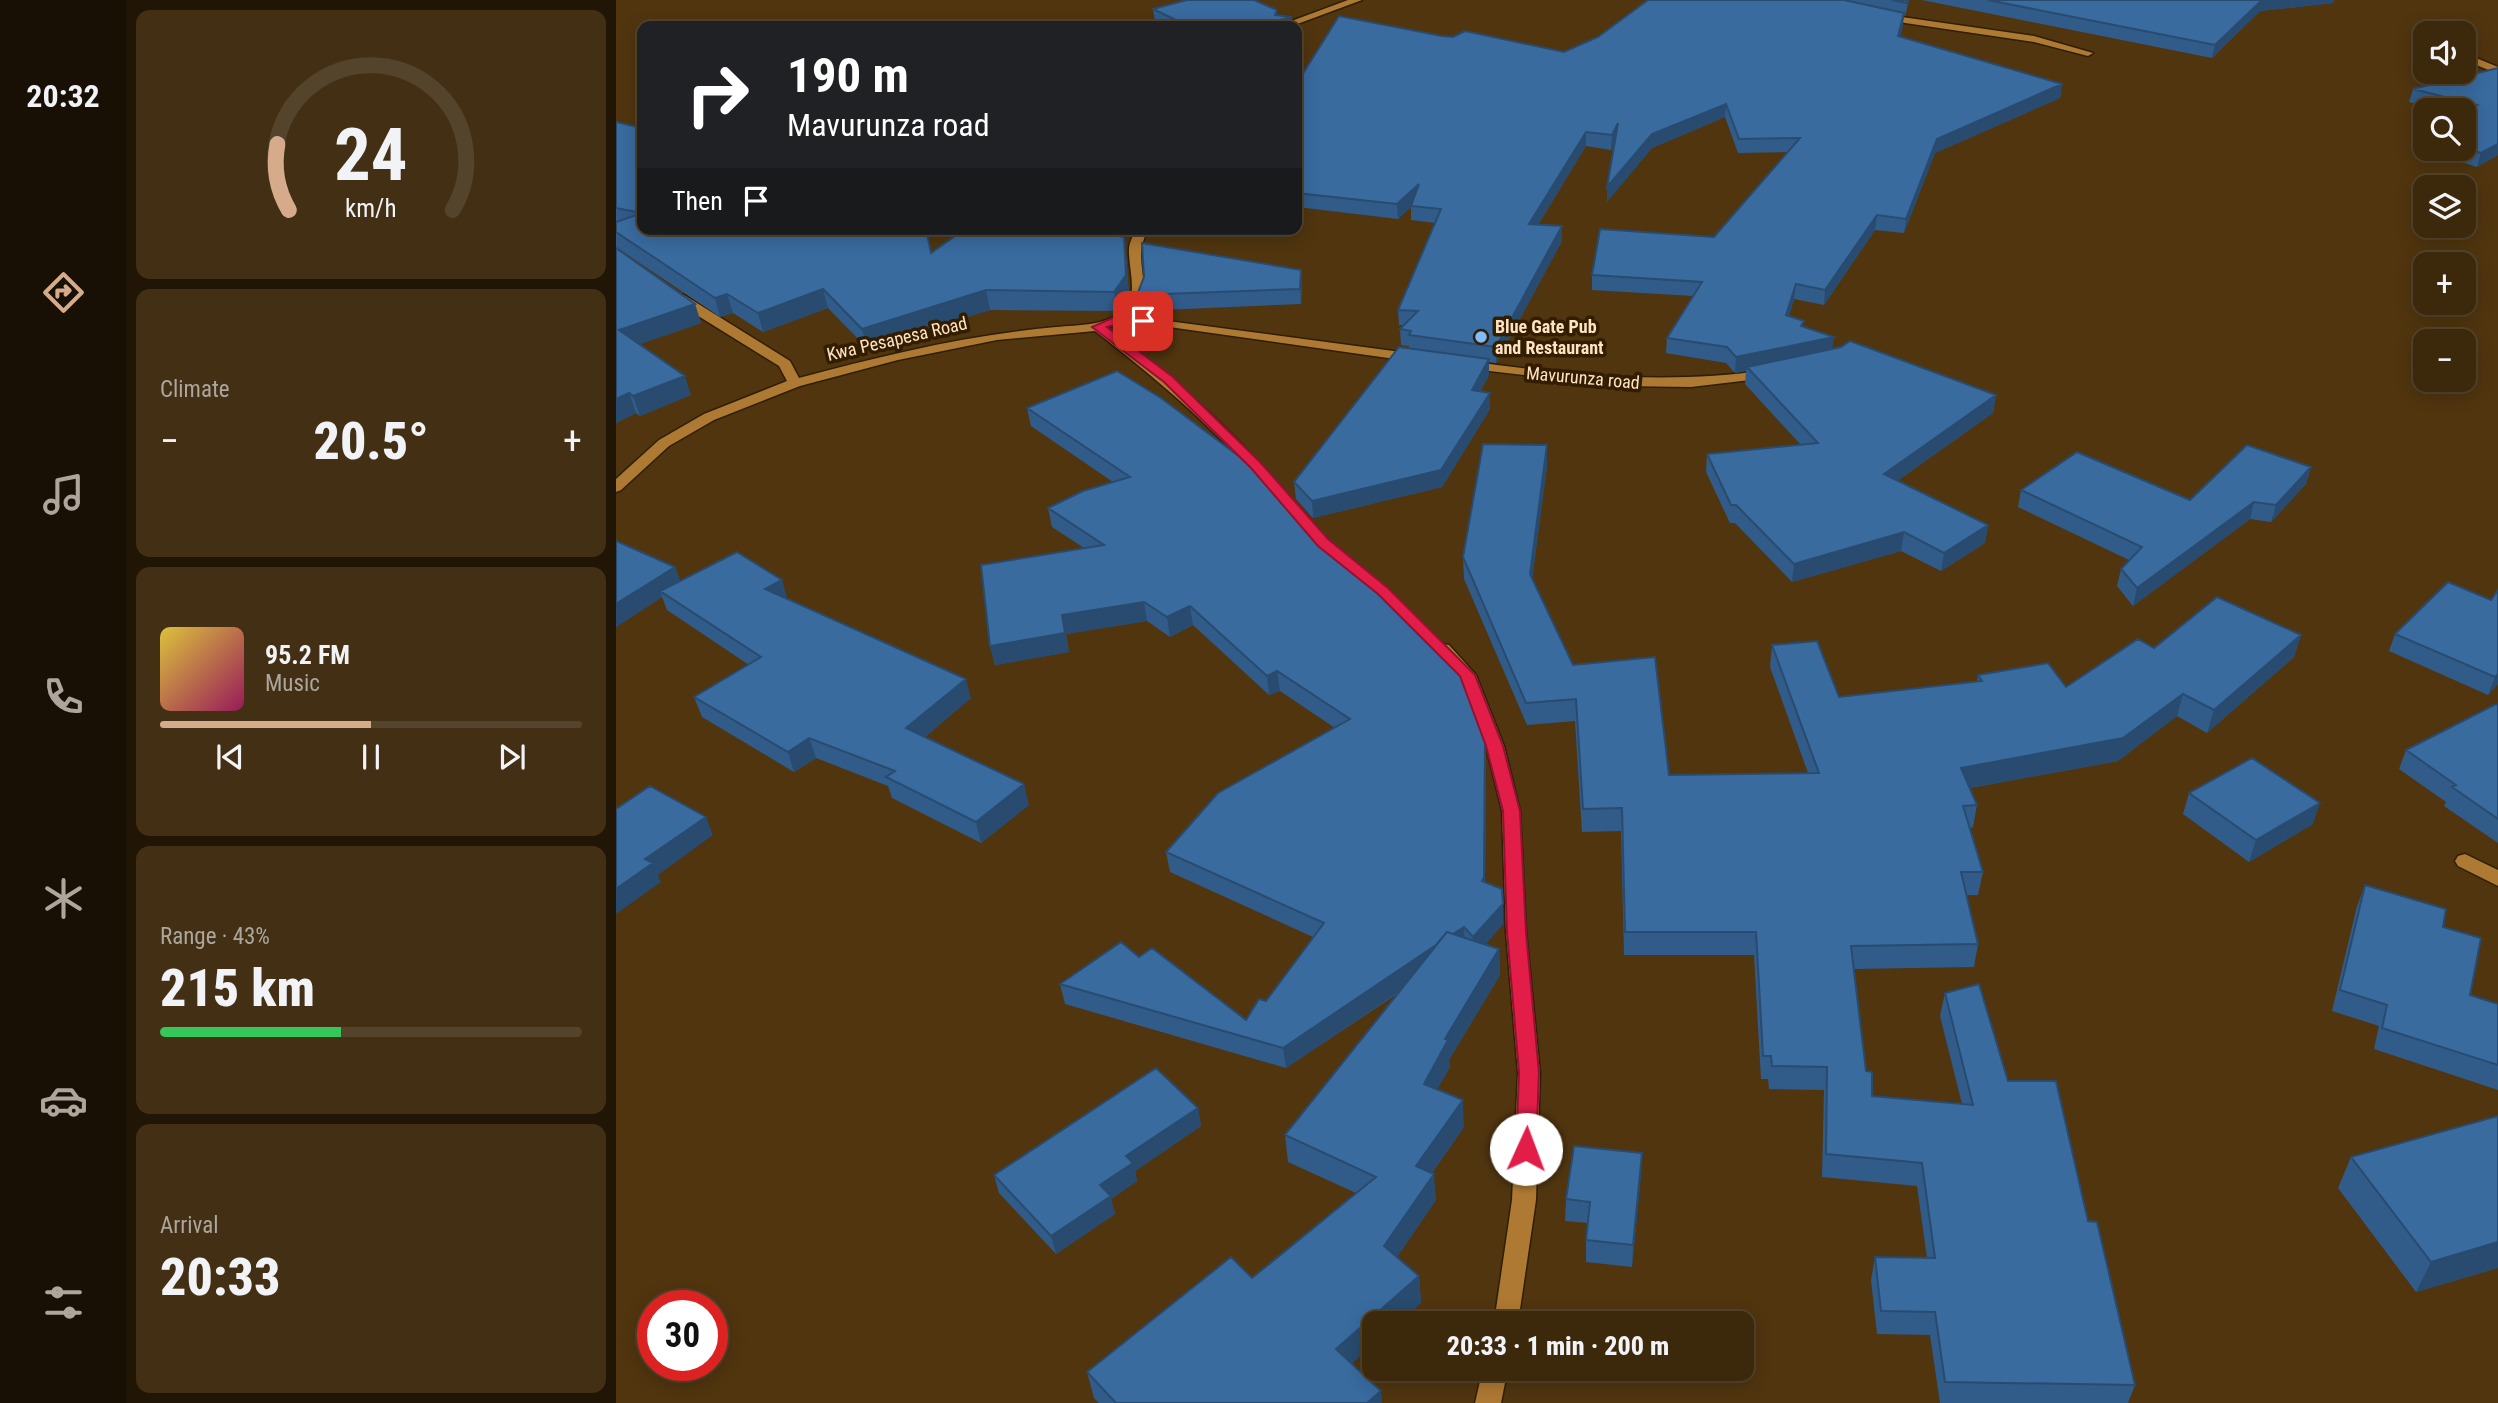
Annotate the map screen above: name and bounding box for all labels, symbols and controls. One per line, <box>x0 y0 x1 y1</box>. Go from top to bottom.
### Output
map controls <box>2413 21 2476 392</box>
button: sound <box>2413 21 2476 84</box>
text: 190 m <box>787 47 909 104</box>
icon: right <box>672 49 763 140</box>
text: 20:32 <box>26 77 100 115</box>
button: search <box>2413 98 2476 161</box>
text: Mavurunza road <box>787 106 990 144</box>
text: 24 <box>334 113 408 199</box>
button: layers <box>2413 175 2476 238</box>
icon: arrive <box>737 182 775 220</box>
text: Then <box>672 186 723 216</box>
text: km/h <box>345 194 397 223</box>
button: + <box>2413 252 2476 315</box>
icon: directions <box>39 268 88 317</box>
pin <box>1113 291 1173 351</box>
icon: arrive <box>1124 302 1162 340</box>
street label: Kwa Pesapesa Road <box>825 312 969 365</box>
place label: Blue Gate Pub and Restaurant <box>1495 316 1604 358</box>
marker: Blue Gate Pub and Restaurant <box>1473 329 1489 345</box>
button: − <box>2413 329 2476 392</box>
street label: Mavurunza road <box>1525 362 1641 393</box>
text: Climate <box>160 376 230 403</box>
text: 20.5° <box>313 411 429 472</box>
text: − <box>160 419 179 463</box>
text: + <box>563 419 582 463</box>
icon: music <box>39 470 88 519</box>
text: 95.2 FM <box>265 640 350 670</box>
text: Music <box>265 670 320 697</box>
icon: phone <box>39 672 88 721</box>
icon: previous <box>211 738 249 776</box>
icon: pause <box>352 738 390 776</box>
icon: next <box>493 738 531 776</box>
icon: climate <box>39 874 88 923</box>
text: Range · 43% <box>160 923 270 950</box>
text: 215 km <box>160 958 315 1019</box>
icon: car <box>39 1076 88 1125</box>
position arrow <box>1489 1112 1563 1186</box>
text: Arrival <box>160 1212 219 1239</box>
text: 20:33 <box>160 1247 280 1308</box>
icon: filters <box>39 1278 88 1327</box>
speed limit sign: 30 <box>637 1290 728 1381</box>
text: 20:33 · 1 min · 200 m <box>1447 1331 1669 1361</box>

